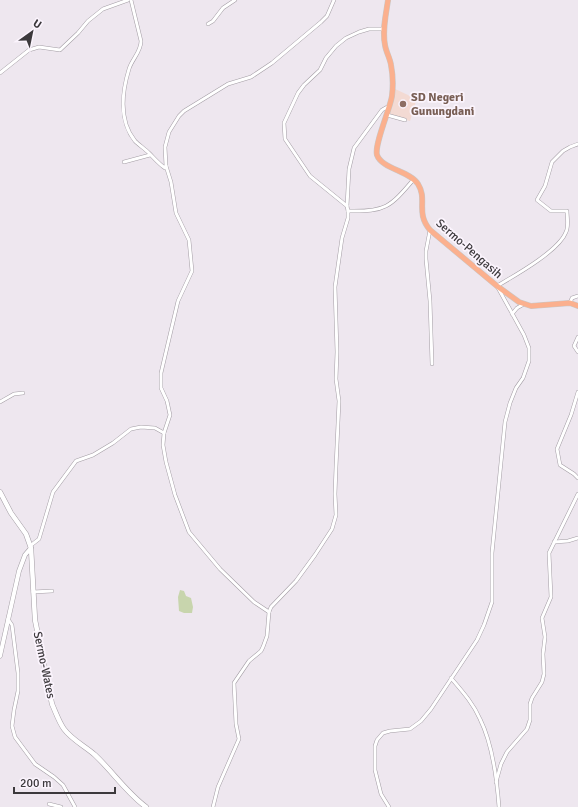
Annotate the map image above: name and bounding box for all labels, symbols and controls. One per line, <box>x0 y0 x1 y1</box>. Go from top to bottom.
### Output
north arrow <box>12 12 52 52</box>
text: U <box>31 17 44 32</box>
place label: SD Negeri Gunungdani <box>411 90 474 119</box>
marker: SD Negeri Gunungdani <box>398 99 408 109</box>
street label: Sermo-Pengasih <box>433 216 505 282</box>
street label: Sermo-Wates <box>30 630 58 700</box>
scale bar <box>14 769 115 795</box>
text: 200 m <box>20 776 52 791</box>

